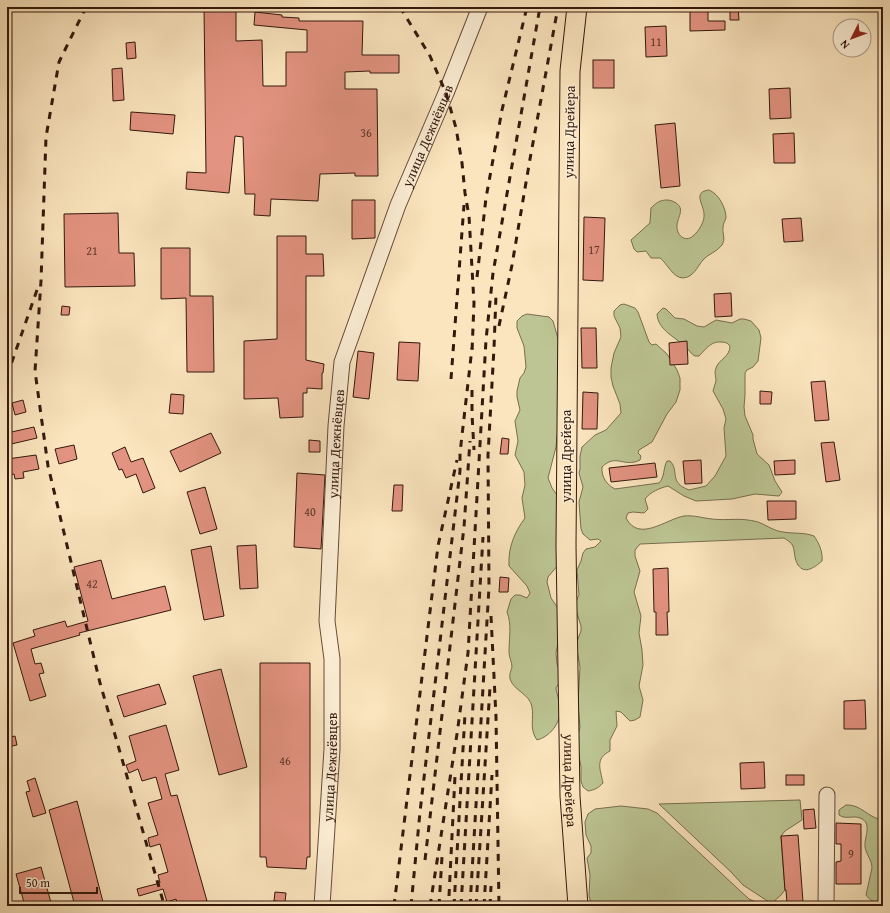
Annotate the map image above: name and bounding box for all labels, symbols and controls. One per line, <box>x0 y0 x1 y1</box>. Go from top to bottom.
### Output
north arrow <box>832 18 872 58</box>
house number: 11 <box>650 33 662 50</box>
text: N <box>836 36 853 53</box>
street label: улица Дежнёвцев <box>396 82 458 191</box>
street label: улица Дрейера <box>558 85 580 180</box>
house number: 36 <box>360 124 372 141</box>
house number: 17 <box>588 241 600 258</box>
house number: 21 <box>86 242 98 259</box>
street label: улица Дежнёвцев <box>323 388 349 500</box>
street label: улица Дрейера <box>556 409 576 504</box>
house number: 40 <box>304 503 316 520</box>
house number: 42 <box>86 575 98 592</box>
street label: улица Дежнёвцев <box>317 712 342 824</box>
street label: улица Дрейера <box>559 733 582 828</box>
house number: 46 <box>279 752 291 769</box>
house number: 9 <box>848 845 854 862</box>
scale bar <box>20 869 97 895</box>
text: 50 m <box>26 874 50 891</box>

